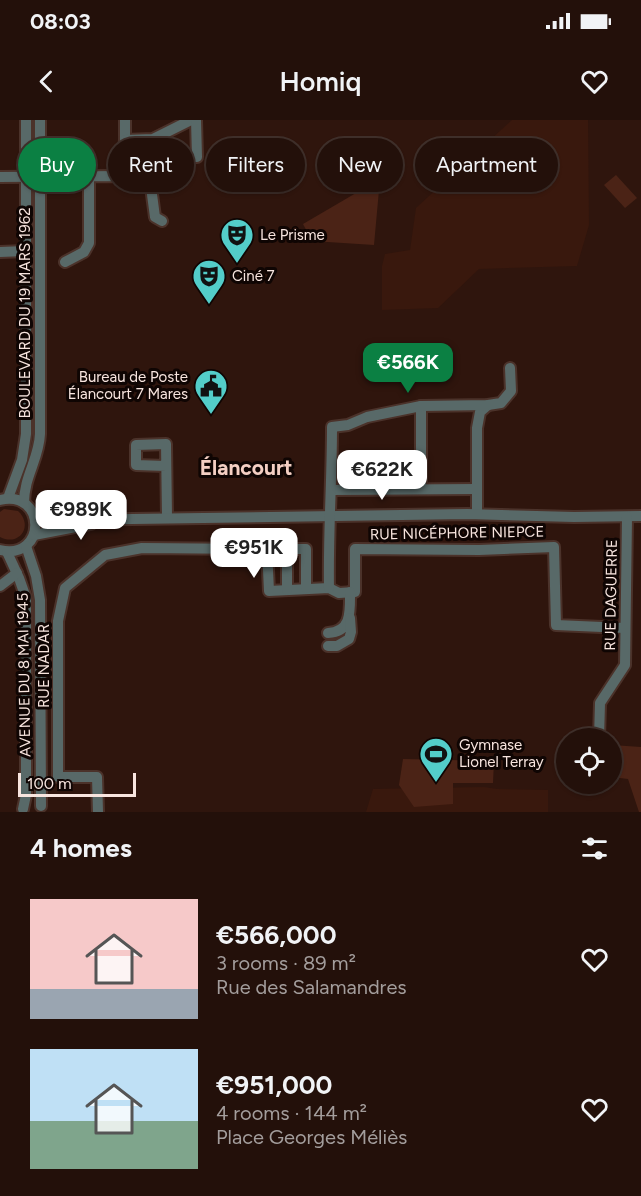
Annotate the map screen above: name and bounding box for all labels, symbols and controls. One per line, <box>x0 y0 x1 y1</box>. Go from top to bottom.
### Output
text: 08:03 <box>30 8 91 35</box>
icon: back <box>30 65 63 98</box>
text: Homiq <box>280 65 361 98</box>
icon: heart <box>578 65 611 98</box>
chip: Buy <box>18 138 96 192</box>
chip: Rent <box>108 138 194 192</box>
chip: Filters <box>206 138 305 192</box>
chip: New <box>317 138 403 192</box>
chip: Apartment <box>415 138 558 192</box>
street label: BOULEVARD DU 19 MARS 1962 <box>16 207 34 419</box>
theatre icon: Le Prisme <box>219 217 255 264</box>
place label: Le Prisme <box>260 226 325 244</box>
theatre icon: Ciné 7 <box>191 258 227 305</box>
place label: Ciné 7 <box>232 267 275 285</box>
pin: €566K <box>366 343 450 394</box>
text: €566K <box>377 350 439 374</box>
place label: Bureau de Poste Élancourt 7 Mares <box>68 368 188 403</box>
public building icon: Bureau de Poste Élancourt 7 Mares <box>193 368 229 415</box>
pin: €622K <box>340 450 424 501</box>
district label: Élancourt <box>200 455 292 480</box>
text: €622K <box>351 457 413 481</box>
pin: €989K <box>39 490 123 541</box>
text: €989K <box>50 497 112 521</box>
street label: RUE NICÉPHORE NIEPCE <box>370 522 544 544</box>
pin: €951K <box>212 528 296 579</box>
text: €951K <box>225 535 283 559</box>
street label: RUE DAGUERRE <box>601 539 621 651</box>
street label: AVENUE DU 8 MAI 1945 <box>14 593 34 757</box>
street label: RUE NADAR <box>35 624 53 708</box>
map controls <box>556 728 622 794</box>
button: locate <box>556 728 622 794</box>
sports icon: Gymnase Lionel Terray <box>418 736 454 783</box>
place label: Gymnase Lionel Terray <box>459 736 544 771</box>
scale bar <box>18 770 136 798</box>
text: 100 m <box>27 774 72 793</box>
text: 4 homes <box>30 832 132 864</box>
icon: filters <box>578 832 611 865</box>
text: €566,000 <box>216 919 337 951</box>
icon: home <box>78 923 150 995</box>
icon: heart <box>578 943 611 976</box>
text: 3 rooms · 89 m² <box>216 951 356 975</box>
text: Rue des Salamandres <box>216 975 407 999</box>
text: €951,000 <box>216 1069 332 1101</box>
icon: home <box>78 1073 150 1145</box>
icon: heart <box>578 1093 611 1126</box>
text: 4 rooms · 144 m² <box>216 1101 367 1125</box>
text: Place Georges Méliès <box>216 1125 407 1149</box>

